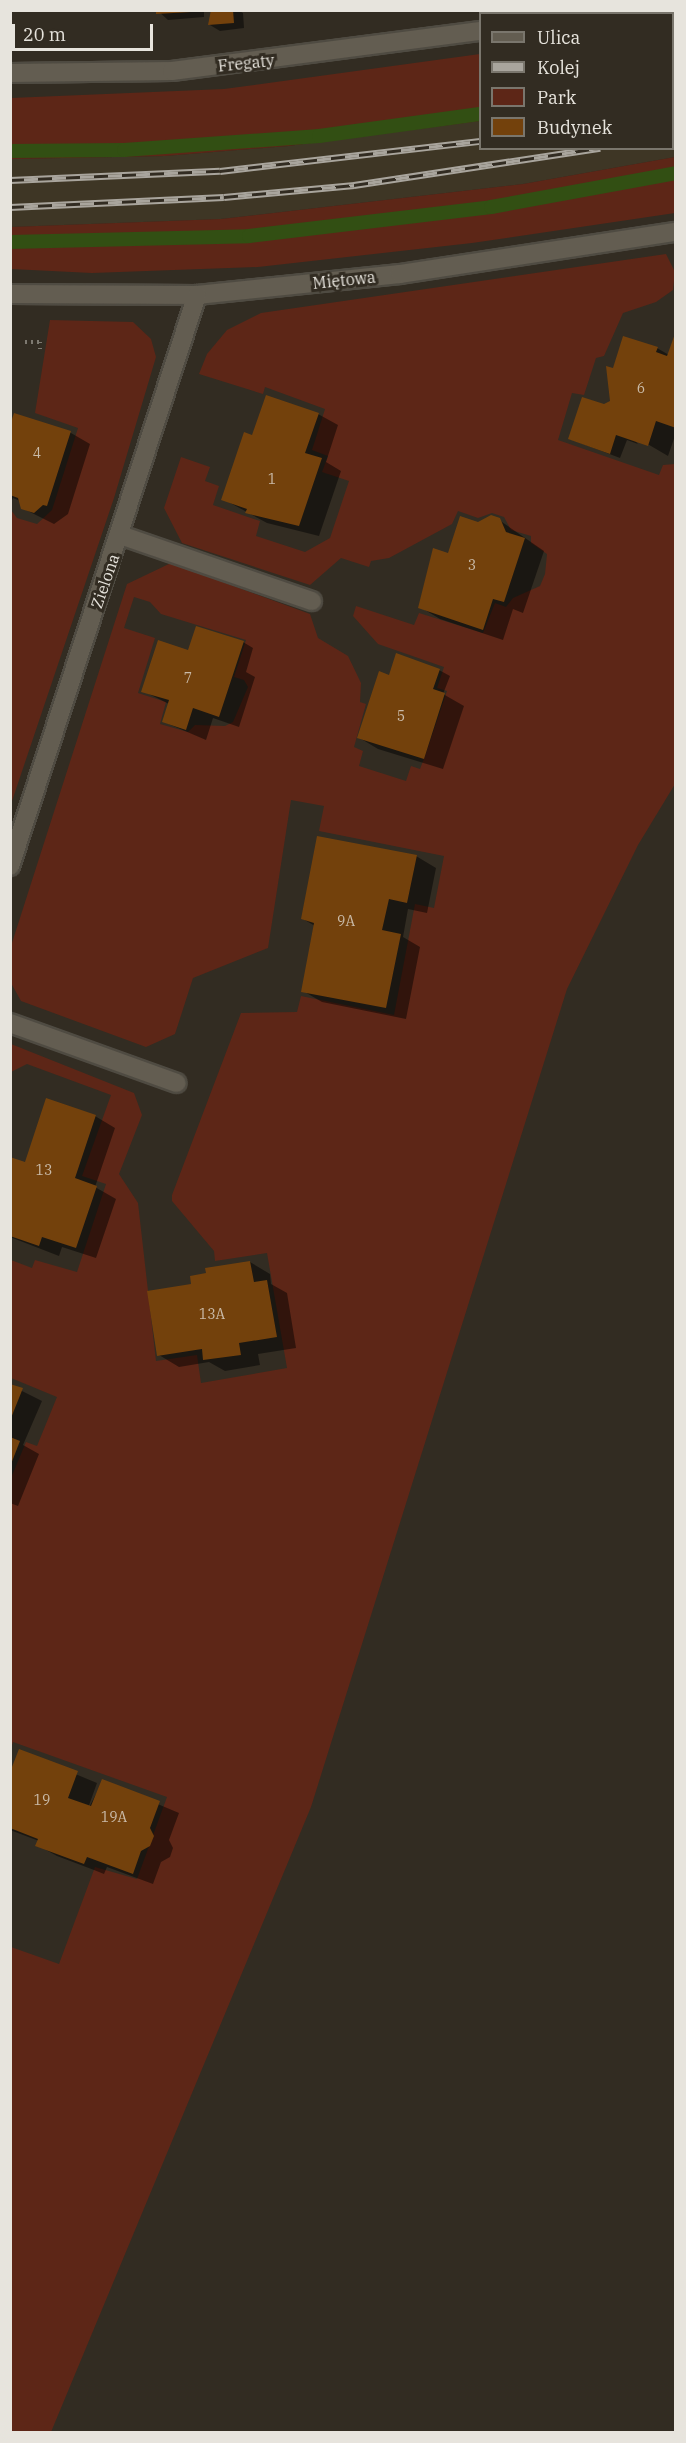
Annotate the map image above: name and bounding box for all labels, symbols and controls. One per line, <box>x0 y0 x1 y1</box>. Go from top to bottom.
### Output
scale bar <box>15 12 156 50</box>
legend <box>479 12 674 150</box>
text: 20 m <box>23 23 66 46</box>
text: Ulica <box>537 26 580 49</box>
street label: Fregaty <box>217 50 275 76</box>
text: Kolej <box>537 56 580 79</box>
text: Park <box>537 86 576 109</box>
text: Budynek <box>537 116 612 139</box>
street label: Miętowa <box>312 267 376 293</box>
house number: 6 <box>637 380 645 396</box>
house number: 4 <box>33 445 41 461</box>
house number: 1 <box>268 471 276 487</box>
street label: Zielona <box>87 551 123 611</box>
house number: 3 <box>468 557 476 573</box>
house number: 7 <box>184 670 192 686</box>
house number: 5 <box>397 708 405 724</box>
house number: 9A <box>337 913 355 929</box>
house number: 13 <box>36 1162 52 1178</box>
house number: 13A <box>199 1306 225 1322</box>
house number: 19 <box>34 1792 50 1808</box>
house number: 19A <box>101 1809 127 1825</box>

